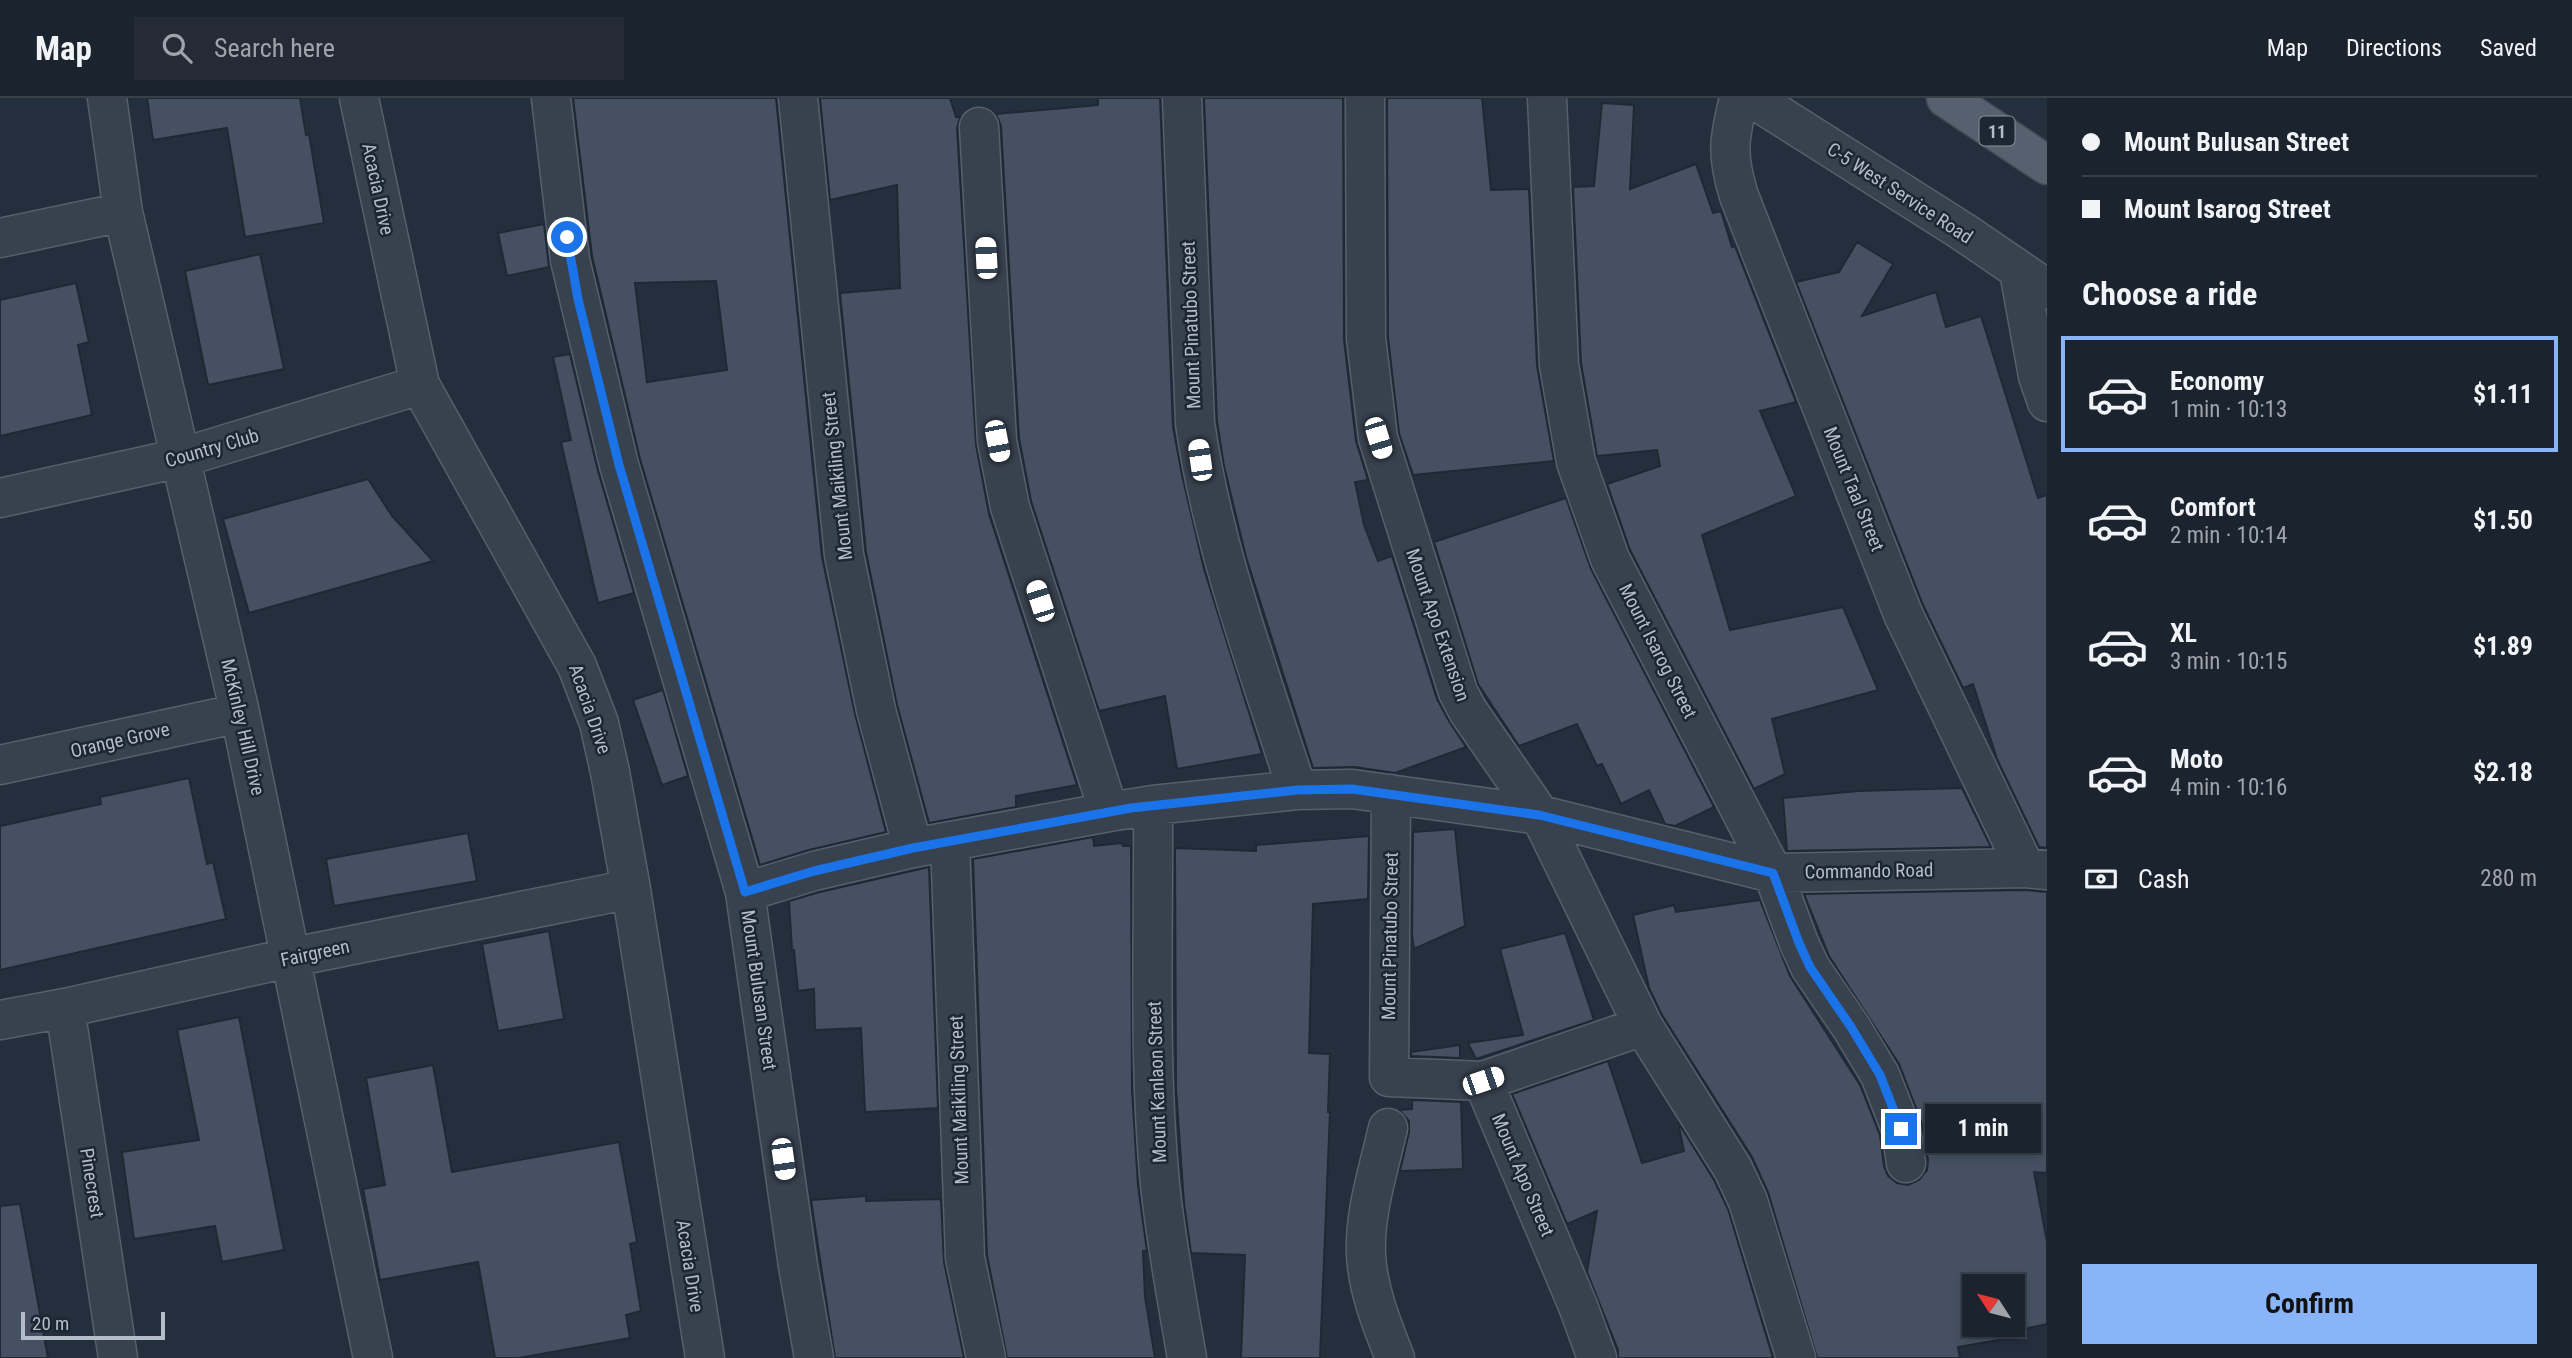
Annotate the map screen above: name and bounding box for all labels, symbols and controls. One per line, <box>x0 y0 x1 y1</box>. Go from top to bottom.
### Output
search box <box>134 17 624 80</box>
text: Map <box>35 29 92 68</box>
icon: search <box>158 29 196 67</box>
text: Search here <box>214 33 335 63</box>
text: Map <box>2267 34 2308 62</box>
text: Directions <box>2346 34 2442 62</box>
text: Saved <box>2480 34 2537 62</box>
road number: 11 <box>1980 116 2014 146</box>
text: Mount Bulusan Street <box>2124 127 2349 157</box>
street label: C-5 West Service Road <box>1823 138 1977 248</box>
street label: Acacia Drive <box>357 141 399 237</box>
text: Mount Isarog Street <box>2124 194 2331 224</box>
route start <box>551 221 583 253</box>
car <box>975 236 998 280</box>
street label: Mount Pinatubo Street <box>1177 241 1205 409</box>
text: Choose a ride <box>2082 275 2257 313</box>
icon: car <box>2086 363 2149 426</box>
text: Economy <box>2170 366 2264 396</box>
text: $1.11 <box>2473 379 2533 409</box>
street label: Mount Maikiling Street <box>817 391 857 561</box>
text: 1 min · 10:13 <box>2170 396 2287 423</box>
car <box>1362 415 1395 461</box>
car <box>983 418 1012 464</box>
street label: Mount Taal Street <box>1819 423 1889 555</box>
street label: Country Club <box>163 424 261 472</box>
car <box>1187 438 1214 482</box>
icon: car <box>2086 489 2149 552</box>
text: Comfort <box>2170 492 2256 522</box>
text: $1.50 <box>2473 505 2533 535</box>
text: 2 min · 10:14 <box>2170 522 2287 549</box>
street label: Mount Apo Extension <box>1401 546 1475 704</box>
car <box>1024 578 1057 624</box>
street label: Mount Isarog Street <box>1614 580 1702 722</box>
icon: car <box>2086 615 2149 678</box>
text: XL <box>2170 618 2197 648</box>
text: $1.89 <box>2473 631 2533 661</box>
text: 3 min · 10:15 <box>2170 648 2287 675</box>
street label: McKinley Hill Drive <box>216 656 270 798</box>
street label: Acacia Drive <box>564 661 616 757</box>
street label: Orange Grove <box>68 717 172 763</box>
icon: car <box>2086 741 2149 804</box>
text: Moto <box>2170 744 2223 774</box>
text: $2.18 <box>2473 757 2533 787</box>
text: 4 min · 10:16 <box>2170 774 2287 801</box>
street label: Mount Pinatubo Street <box>1377 852 1403 1020</box>
street label: Commando Road <box>1804 858 1934 884</box>
icon: cash <box>2082 860 2120 898</box>
text: Cash <box>2138 864 2190 894</box>
text: 280 m <box>2480 865 2537 892</box>
street label: Mount Bulusan Street <box>736 909 782 1071</box>
street label: Fairgreen <box>278 934 352 972</box>
street label: Mount Kanlaon Street <box>1143 1001 1171 1163</box>
street label: Mount Maikiling Street <box>945 1015 973 1185</box>
car <box>1460 1064 1507 1098</box>
callout: 1 min <box>1926 1104 2041 1154</box>
street label: Mount Apo Street <box>1487 1110 1559 1240</box>
route end <box>1885 1113 1917 1145</box>
text: 1 min <box>1957 1115 2009 1142</box>
car <box>770 1137 797 1181</box>
street label: Pinecrest <box>75 1146 109 1220</box>
street label: Acacia Drive <box>671 1218 709 1314</box>
button: Confirm <box>2082 1264 2537 1344</box>
north arrow <box>1962 1274 2025 1337</box>
map controls <box>1962 1274 2025 1337</box>
scale bar <box>21 1309 164 1341</box>
text: 20 m <box>32 1312 69 1335</box>

